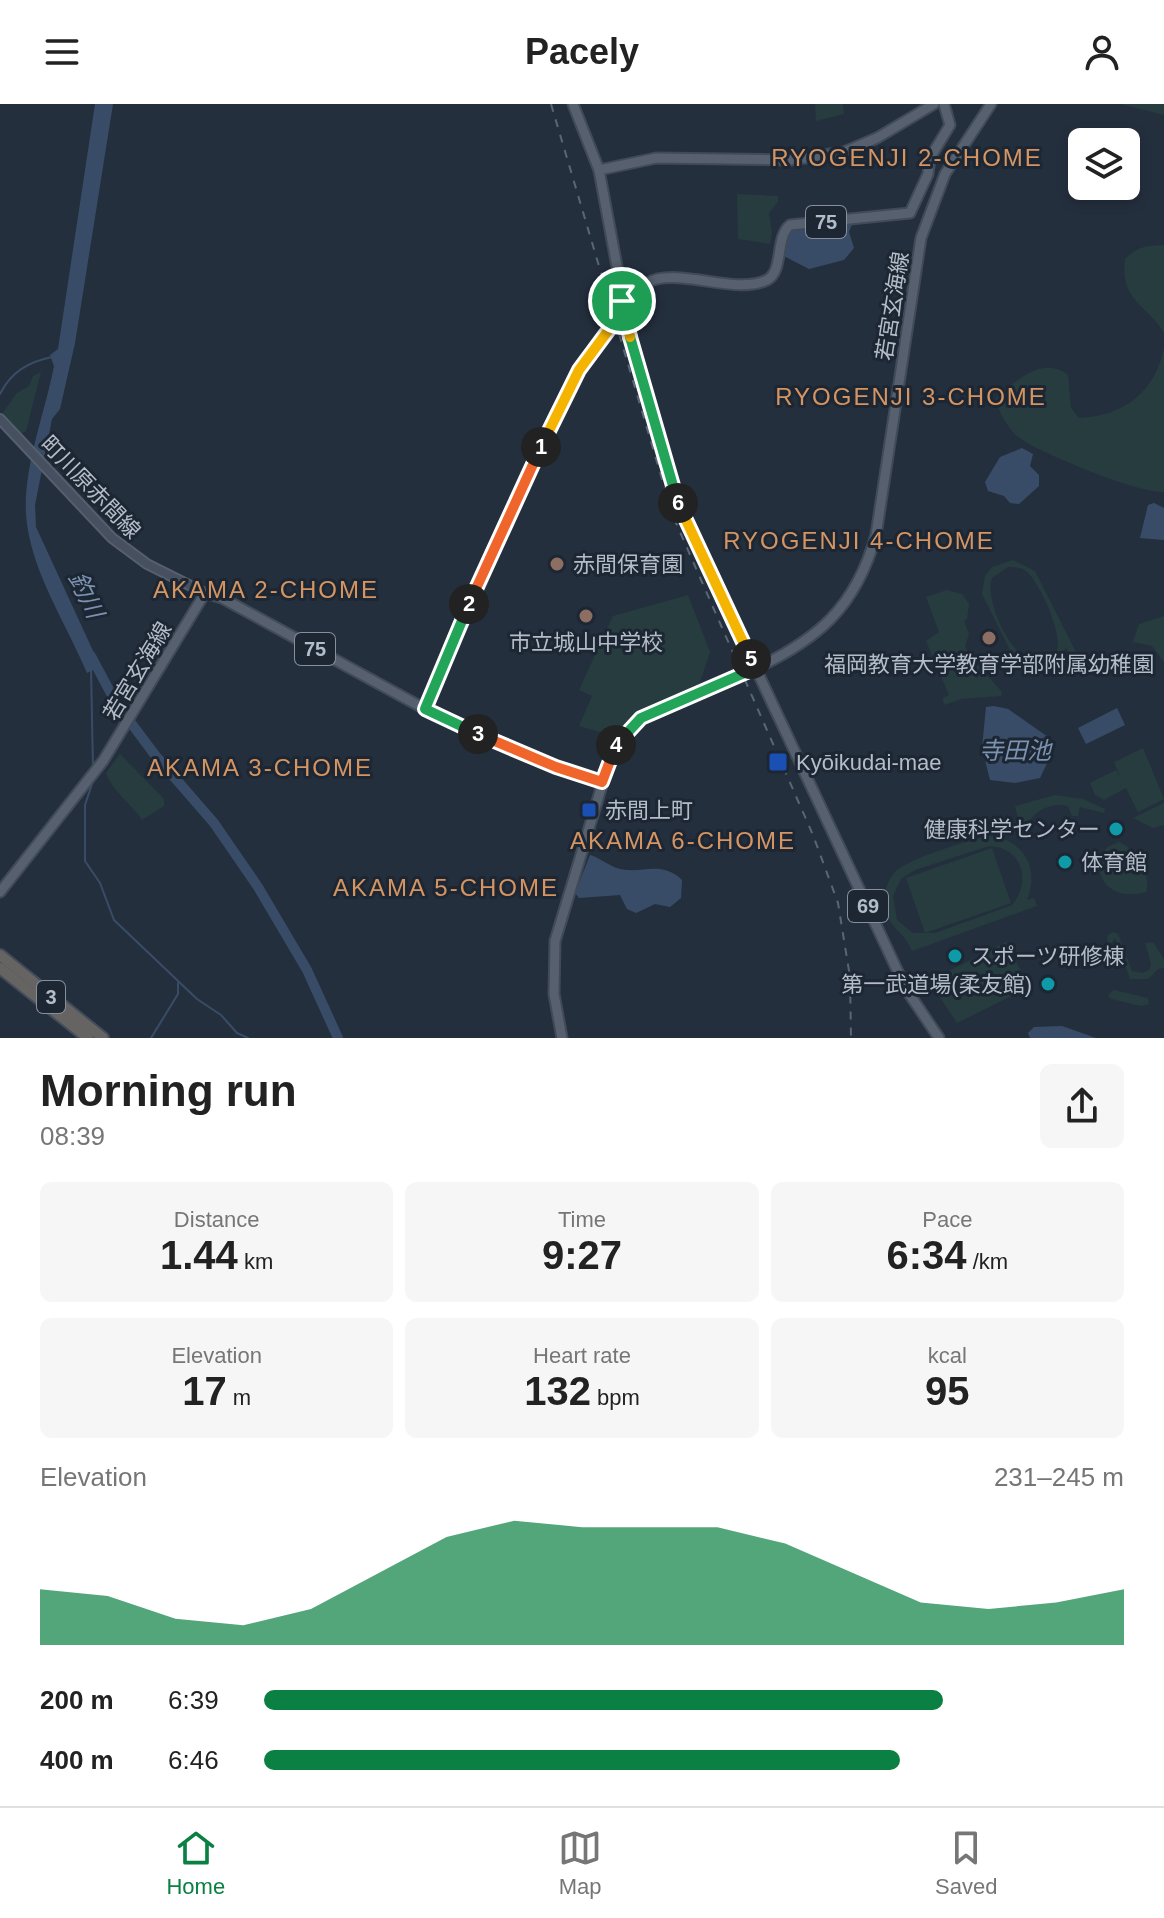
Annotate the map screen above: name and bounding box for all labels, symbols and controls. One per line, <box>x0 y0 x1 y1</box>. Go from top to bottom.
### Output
icon: menu <box>40 30 84 74</box>
icon: person <box>1080 30 1124 74</box>
text: Pacely <box>525 31 639 72</box>
map controls <box>1068 128 1140 200</box>
button: layers <box>1068 128 1140 200</box>
district label: RYOGENJI 2-CHOME <box>771 144 1043 171</box>
road number: 75 <box>806 206 846 238</box>
street label: 若宮玄海線 <box>872 250 913 362</box>
pin <box>588 267 656 335</box>
icon: arrive <box>600 279 644 323</box>
district label: RYOGENJI 3-CHOME <box>775 383 1047 410</box>
pin: 1 <box>521 427 561 467</box>
street label: 町川原赤間線 <box>36 431 145 544</box>
text: 1 <box>535 434 547 459</box>
pin: 6 <box>658 483 698 523</box>
text: 6 <box>672 490 684 515</box>
district label: RYOGENJI 4-CHOME <box>723 527 995 554</box>
place label: 赤間保育園 <box>573 552 683 577</box>
marker: 赤間保育園 <box>548 555 566 573</box>
water label: 釣川 <box>64 567 110 625</box>
district label: AKAMA 2-CHOME <box>153 576 379 603</box>
pin: 2 <box>449 584 489 624</box>
text: 2 <box>463 591 475 616</box>
marker: 市立城山中学校 <box>577 607 595 625</box>
street label: 若宮玄海線 <box>98 618 176 725</box>
marker: 福岡教育大学教育学部附属幼稚園 <box>980 629 998 647</box>
place label: 市立城山中学校 <box>509 630 663 655</box>
road number: 75 <box>295 633 335 665</box>
pin: 5 <box>731 639 771 679</box>
text: 5 <box>745 646 757 671</box>
place label: 福岡教育大学教育学部附属幼稚園 <box>824 652 1154 677</box>
pin: 3 <box>458 714 498 754</box>
text: 3 <box>472 721 484 746</box>
pin: 4 <box>596 725 636 765</box>
text: 4 <box>610 732 622 757</box>
water label: 寺田池 <box>979 737 1053 764</box>
place label: Kyōikudai-mae <box>796 750 942 775</box>
marker: Kyōikudai-mae <box>767 751 789 773</box>
district label: AKAMA 3-CHOME <box>147 754 373 781</box>
place label: 赤間上町 <box>605 798 693 823</box>
marker: 赤間上町 <box>580 801 598 819</box>
place label: 健康科学センター <box>924 817 1100 842</box>
marker: 健康科学センター <box>1107 820 1125 838</box>
district label: AKAMA 6-CHOME <box>570 827 796 854</box>
place label: 体育館 <box>1081 850 1147 875</box>
marker: 体育館 <box>1056 853 1074 871</box>
district label: AKAMA 5-CHOME <box>333 874 559 901</box>
road number: 69 <box>848 890 888 922</box>
place label: スポーツ研修棟 <box>971 944 1125 969</box>
marker: スポーツ研修棟 <box>946 947 964 965</box>
place label: 第一武道場(柔友館) <box>841 972 1032 997</box>
marker: 第一武道場(柔友館) <box>1039 975 1057 993</box>
road number: 3 <box>37 981 65 1013</box>
button: share <box>1040 1064 1124 1148</box>
text: Morning run <box>40 1066 297 1115</box>
text: 08:39 <box>40 1121 105 1151</box>
text: Distance <box>174 1207 259 1232</box>
text: Time <box>558 1207 606 1232</box>
text: Pace <box>922 1207 972 1232</box>
text: 1.44 <box>160 1233 238 1277</box>
text: 9:27 <box>542 1233 622 1277</box>
text: 6:34 <box>887 1233 967 1277</box>
text: km <box>238 1249 273 1274</box>
text: /km <box>967 1249 1008 1274</box>
text: Elevation <box>171 1343 262 1368</box>
text: Heart rate <box>533 1343 631 1368</box>
text: kcal <box>928 1343 967 1368</box>
text: 17 <box>182 1369 227 1413</box>
text: 132 <box>524 1369 591 1413</box>
text: 95 <box>925 1369 970 1413</box>
text: m <box>227 1385 251 1410</box>
text: bpm <box>591 1385 640 1410</box>
text: Elevation <box>40 1462 147 1492</box>
text: 231–245 m <box>994 1462 1124 1492</box>
text: 200 m <box>40 1685 114 1715</box>
text: 6:39 <box>168 1685 219 1715</box>
text: 400 m <box>40 1745 114 1775</box>
text: 6:46 <box>168 1745 219 1775</box>
tab: Home <box>166 1826 225 1900</box>
tab: Map <box>558 1826 602 1900</box>
tab: Saved <box>935 1826 998 1900</box>

